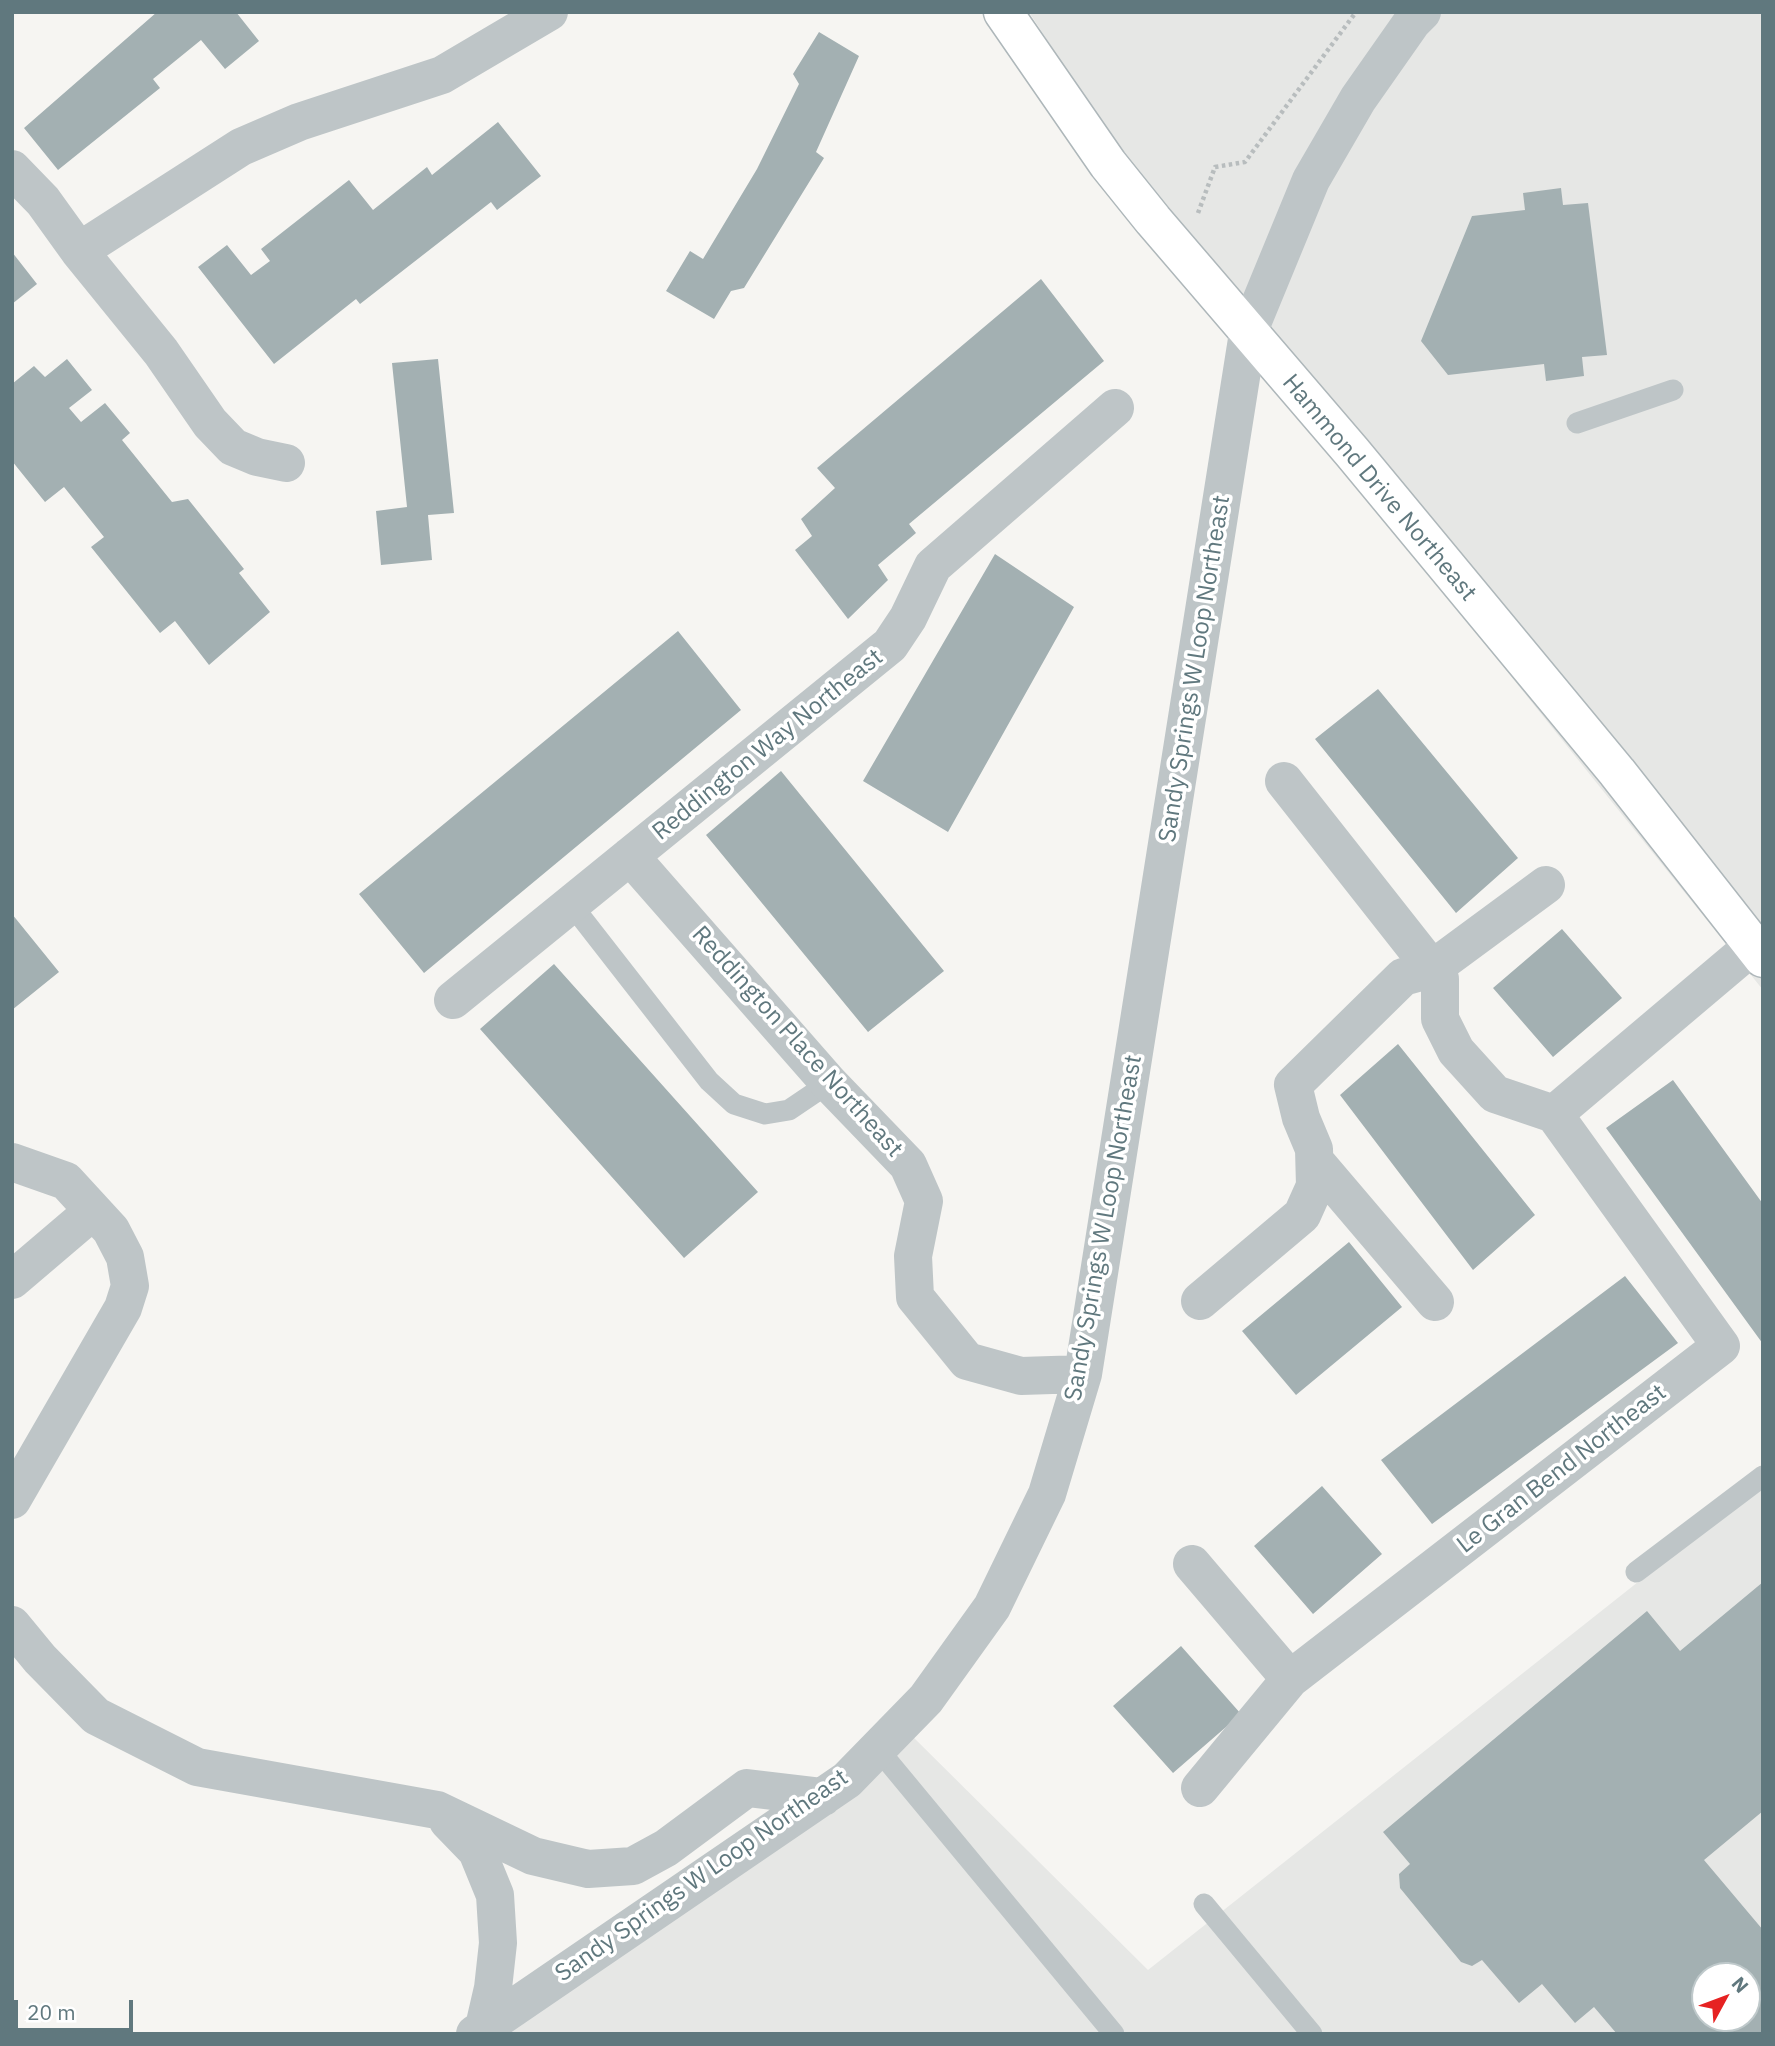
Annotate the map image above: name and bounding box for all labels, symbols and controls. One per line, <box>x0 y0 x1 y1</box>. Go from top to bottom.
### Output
street label: Hammond Drive Northeast <box>1276 369 1482 607</box>
street label: Sandy Springs W Loop Northeast <box>1153 493 1237 845</box>
street label: Reddington Way Northeast <box>647 643 889 847</box>
street label: Reddington Place Northeast <box>685 920 909 1164</box>
street label: Sandy Springs W Loop Northeast <box>1059 1053 1149 1403</box>
street label: Le Gran Bend Northeast <box>1452 1378 1672 1560</box>
street label: Sandy Springs W Loop Northeast <box>550 1764 854 1988</box>
north arrow <box>1691 1962 1761 2032</box>
text: N <box>1727 1971 1754 1998</box>
scale bar <box>18 1986 136 2030</box>
text: 20 m <box>27 1998 76 2026</box>

